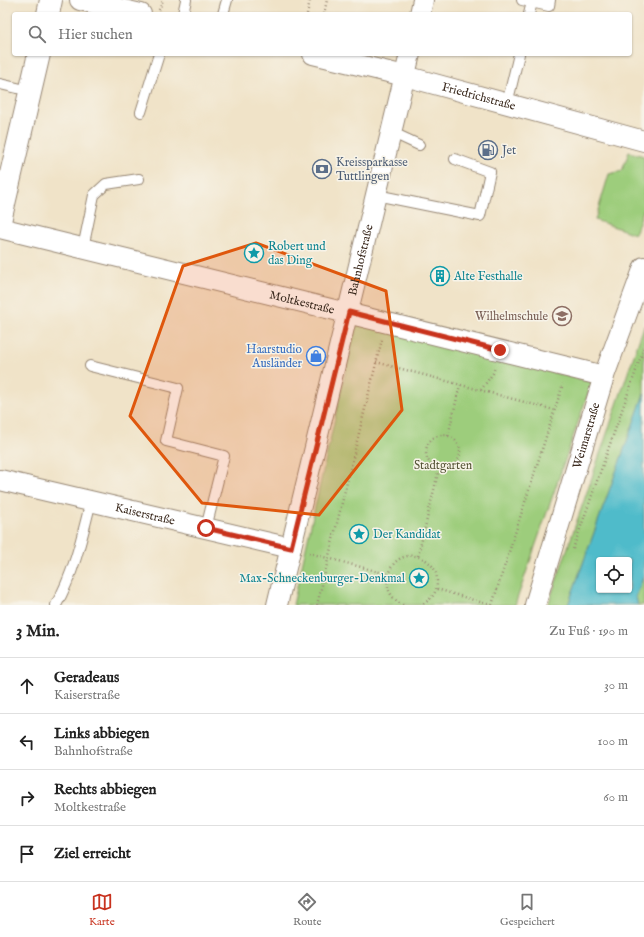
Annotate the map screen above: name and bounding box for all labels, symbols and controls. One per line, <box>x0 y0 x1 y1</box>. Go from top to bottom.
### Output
search box <box>12 12 632 56</box>
icon: search <box>26 23 48 45</box>
text: Hier suchen <box>58 25 133 44</box>
street label: Friedrichstraße <box>440 79 518 114</box>
fuel station icon: Jet <box>477 139 499 161</box>
place label: Jet <box>500 143 516 159</box>
place label: Kreissparkasse Tuttlingen <box>336 155 408 184</box>
bank icon: Kreissparkasse Tuttlingen <box>311 158 333 180</box>
street label: Bahnhofstraße <box>345 222 377 297</box>
place label: Robert und das Ding <box>268 239 326 268</box>
place icon: Robert und das Ding <box>243 242 265 264</box>
building icon: Alte Festhalle <box>429 265 451 287</box>
place label: Alte Festhalle <box>453 269 523 284</box>
street label: Moltkestraße <box>268 287 337 318</box>
school or university icon: Wilhelmschule <box>551 305 573 327</box>
place label: Wilhelmschule <box>475 309 548 324</box>
route end <box>491 341 509 359</box>
place label: Haarstudio Ausländer <box>246 342 303 371</box>
shop icon: Haarstudio Ausländer <box>305 345 327 367</box>
street label: Weimarstraße <box>570 400 604 470</box>
park label: Stadtgarten <box>414 458 473 473</box>
street label: Kaiserstraße <box>114 500 177 529</box>
route start <box>197 519 215 537</box>
place icon: Der Kandidat <box>348 523 370 545</box>
place label: Der Kandidat <box>373 527 441 542</box>
map controls <box>596 557 632 593</box>
button: locate <box>596 557 632 593</box>
place icon: Max-Schneckenburger-Denkmal <box>408 567 430 589</box>
place label: Max-Schneckenburger-Denkmal <box>239 571 406 586</box>
text: 3 Min. <box>16 621 59 642</box>
text: Zu Fuß · 190 m <box>549 623 628 640</box>
text: Geradeaus <box>54 668 119 687</box>
icon: ahead <box>16 675 38 697</box>
text: 30 m <box>604 677 628 694</box>
text: Kaiserstraße <box>54 687 120 704</box>
text: Links abbiegen <box>54 724 150 743</box>
icon: left <box>16 731 38 753</box>
text: 100 m <box>598 733 628 750</box>
text: Bahnhofstraße <box>54 743 133 760</box>
text: Rechts abbiegen <box>54 780 157 799</box>
icon: right <box>16 787 38 809</box>
text: 60 m <box>603 789 628 806</box>
text: Moltkestraße <box>54 799 126 816</box>
icon: arrive <box>16 843 38 865</box>
text: Ziel erreicht <box>54 844 131 863</box>
tab: Karte <box>89 891 115 929</box>
tab: Route <box>293 891 322 929</box>
tab: Gespeichert <box>500 891 555 929</box>

